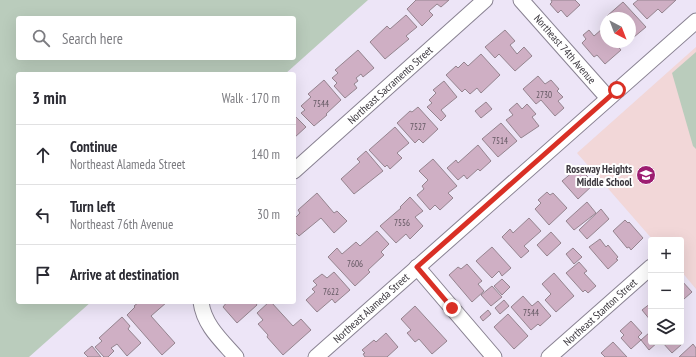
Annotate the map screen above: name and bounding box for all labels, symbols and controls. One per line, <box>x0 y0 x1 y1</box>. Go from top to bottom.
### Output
street label: Northeast 74th Avenue <box>531 11 599 87</box>
north arrow <box>600 12 636 48</box>
search box <box>16 16 296 60</box>
icon: search <box>30 27 52 49</box>
text: Search here <box>62 29 123 48</box>
street label: Northeast Sacramento Street <box>345 43 435 127</box>
route start <box>608 81 626 99</box>
text: 3 min <box>32 87 66 109</box>
house number: 2730 <box>536 89 552 100</box>
text: Walk · 170 m <box>222 90 280 107</box>
house number: 7544 <box>313 98 329 109</box>
house number: 7527 <box>410 121 426 132</box>
house number: 7514 <box>492 135 508 146</box>
text: Continue <box>70 137 117 156</box>
icon: ahead <box>32 144 54 166</box>
text: 140 m <box>251 146 280 163</box>
text: Northeast Alameda Street <box>70 156 185 173</box>
place label: Roseway Heights Middle School <box>566 162 632 189</box>
school or university icon: Roseway Heights Middle School <box>635 164 657 186</box>
text: Turn left <box>70 197 115 216</box>
icon: left <box>32 204 54 226</box>
text: 30 m <box>257 206 280 223</box>
text: Northeast 76th Avenue <box>70 216 173 233</box>
house number: 7556 <box>394 217 410 228</box>
map controls <box>648 237 684 345</box>
button: + <box>648 237 684 273</box>
house number: 7606 <box>347 258 363 269</box>
icon: arrive <box>32 264 54 286</box>
text: Arrive at destination <box>70 265 179 284</box>
street label: Northeast Alameda Street <box>330 270 412 346</box>
button: − <box>648 273 684 309</box>
street label: Northeast Stanton Street <box>560 275 640 349</box>
house number: 7622 <box>323 286 339 297</box>
route end <box>443 299 461 317</box>
house number: 7544 <box>523 307 539 318</box>
button: layers <box>648 309 684 345</box>

